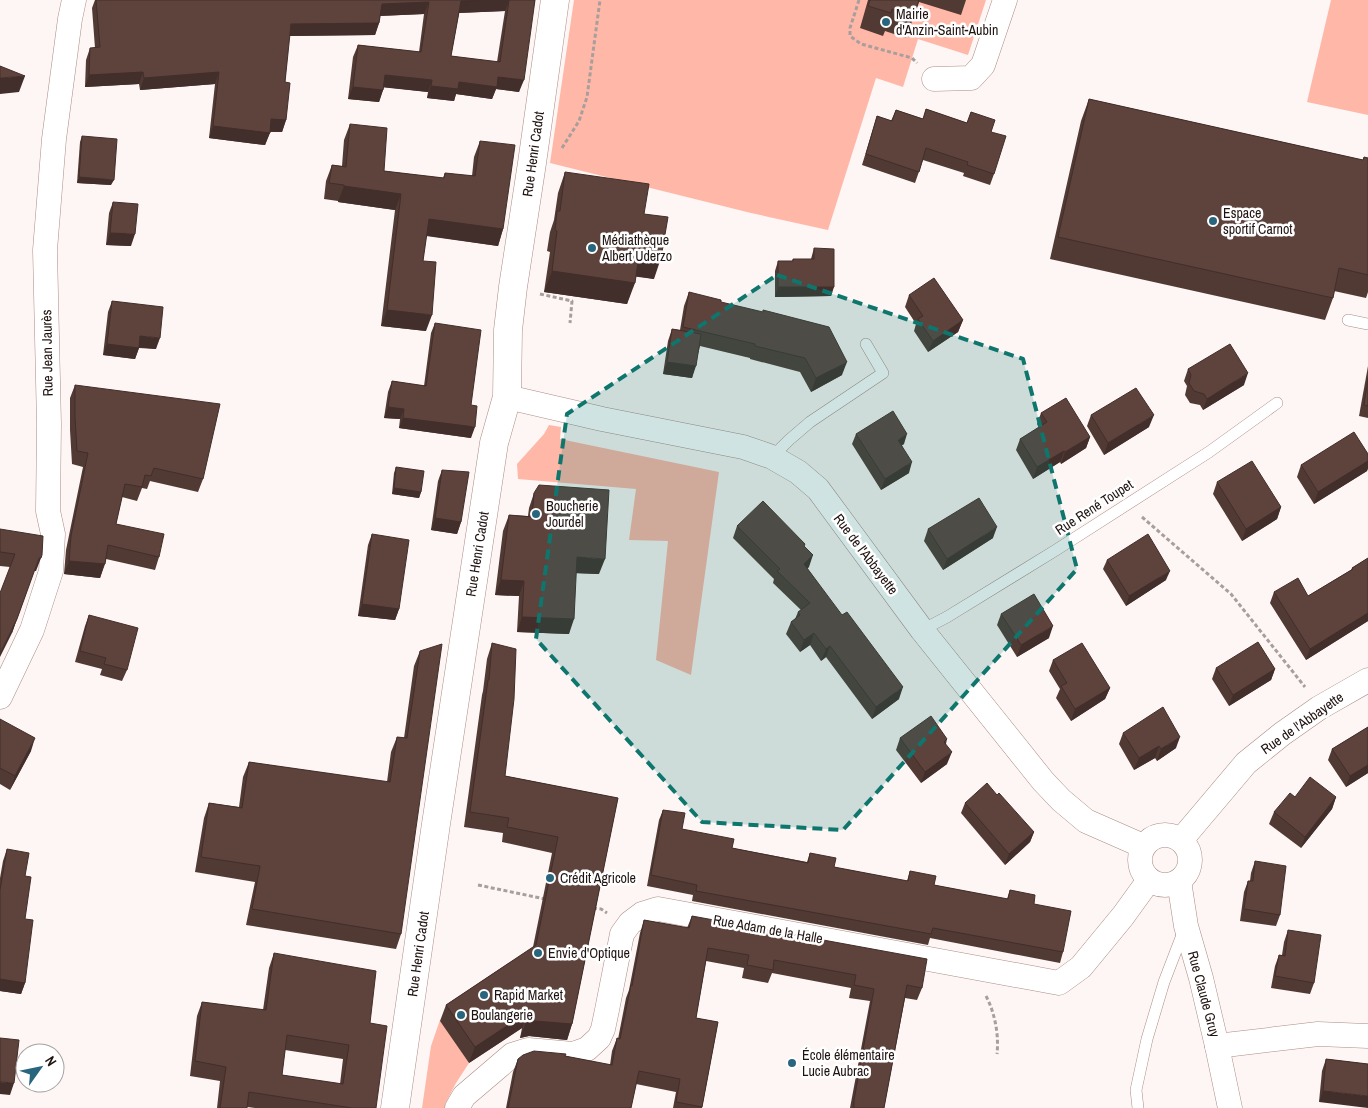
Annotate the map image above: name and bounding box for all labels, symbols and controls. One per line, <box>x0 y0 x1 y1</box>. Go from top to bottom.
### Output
place label: Mairie d'Anzin-Saint-Aubin <box>896 5 998 39</box>
marker: Mairie d'Anzin-Saint-Aubin <box>880 16 892 28</box>
street label: Rue Henri Cadot <box>518 110 548 198</box>
place label: Espace sportif Carnot <box>1223 204 1293 238</box>
marker: Espace sportif Carnot <box>1207 215 1219 227</box>
place label: Médiathèque Albert Uderzo <box>601 231 672 265</box>
marker: Médiathèque Albert Uderzo <box>586 242 598 254</box>
street label: Rue Jean Jaurès <box>37 309 57 397</box>
street label: Rue René Toupet <box>1052 475 1136 539</box>
place label: Boucherie Jourdel <box>546 497 598 531</box>
marker: Boucherie Jourdel <box>530 508 542 520</box>
street label: Rue Henri Cadot <box>461 510 493 598</box>
street label: Rue de l'Abbayette <box>830 510 902 598</box>
street label: Rue de l'Abbayette <box>1257 688 1347 758</box>
place label: Crédit Agricole <box>560 869 636 887</box>
marker: Crédit Agricole <box>544 872 556 884</box>
street label: Rue Henri Cadot <box>403 910 433 998</box>
street label: Rue Adam de la Halle <box>712 910 824 948</box>
place label: Envie d'Optique <box>548 944 630 962</box>
marker: Envie d'Optique <box>532 947 544 959</box>
street label: Rue Claude Gruy <box>1184 949 1224 1039</box>
place label: Rapid Market <box>494 986 563 1004</box>
marker: Rapid Market <box>478 989 490 1001</box>
place label: Boulangerie <box>471 1006 533 1024</box>
marker: Boulangerie <box>455 1009 467 1021</box>
north arrow <box>15 1043 65 1093</box>
place label: École élémentaire Lucie Aubrac <box>802 1046 895 1080</box>
text: N <box>41 1053 61 1069</box>
marker: École élémentaire Lucie Aubrac <box>786 1057 798 1069</box>

